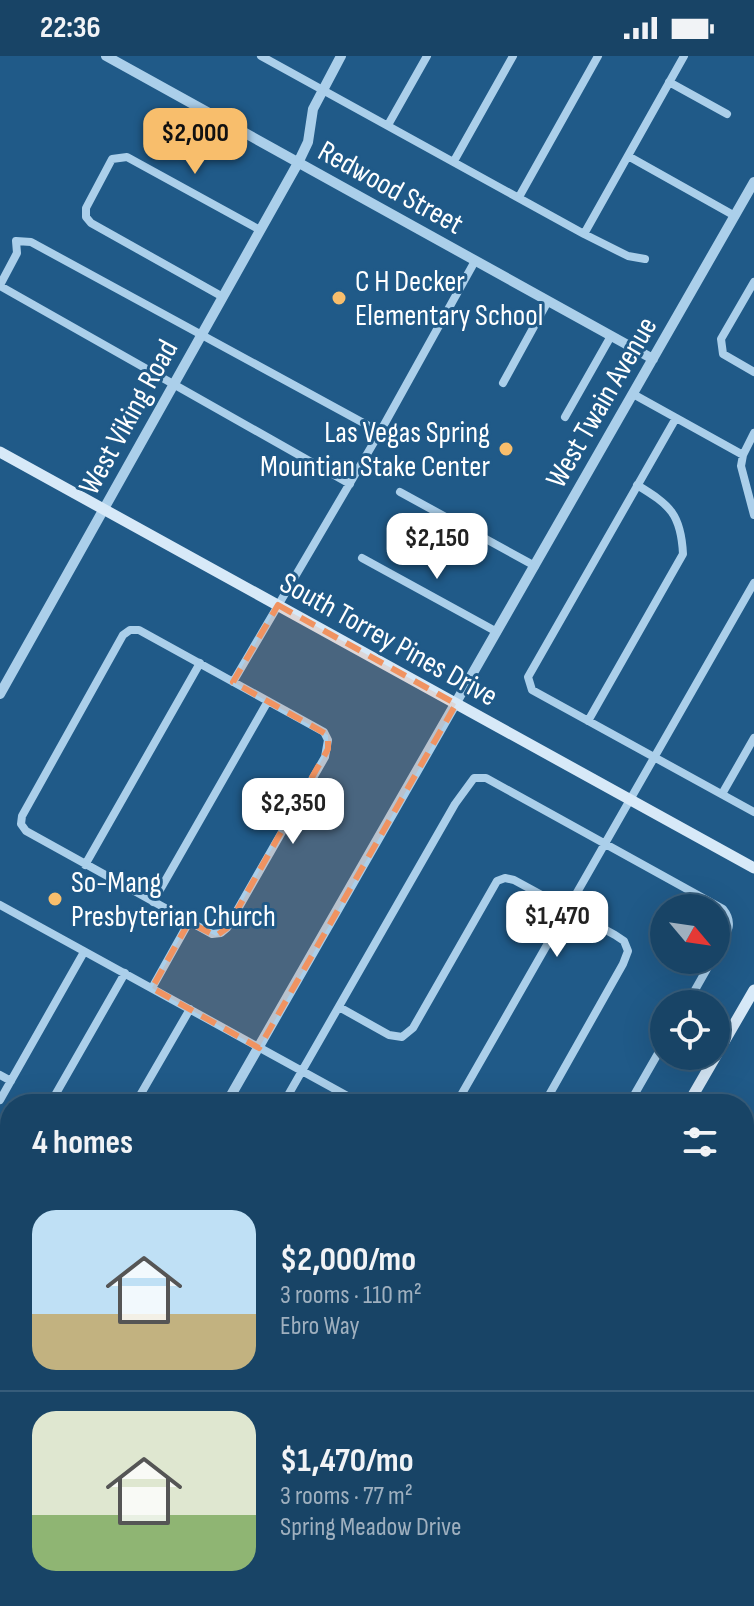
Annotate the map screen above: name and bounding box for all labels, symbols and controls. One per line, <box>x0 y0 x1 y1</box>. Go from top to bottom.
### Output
text: 22:36 <box>40 10 101 46</box>
pin: $2,000 <box>130 108 260 176</box>
text: $2,000 <box>161 118 229 149</box>
street label: Redwood Street <box>312 133 469 242</box>
place label: C H Decker Elementary School <box>355 264 543 334</box>
marker: C H Decker Elementary School <box>330 289 348 307</box>
street label: West Twain Avenue <box>538 311 665 494</box>
street label: West Viking Road <box>72 334 186 501</box>
place label: Las Vegas Spring Mountian Stake Center <box>260 415 490 485</box>
marker: Las Vegas Spring Mountian Stake Center <box>497 440 515 458</box>
pin: $2,150 <box>372 513 502 581</box>
text: $2,150 <box>405 523 469 554</box>
street label: South Torrey Pines Drive <box>273 565 504 715</box>
pin: $2,350 <box>228 778 358 846</box>
text: $2,350 <box>260 788 326 819</box>
place label: So-Mang Presbyterian Church <box>71 865 276 935</box>
marker: So-Mang Presbyterian Church <box>46 890 64 908</box>
pin: $1,470 <box>492 891 622 959</box>
north arrow <box>650 894 730 974</box>
map controls <box>650 894 730 1070</box>
text: $1,470 <box>524 901 590 932</box>
button: locate <box>650 990 730 1070</box>
icon: filters <box>678 1120 722 1164</box>
text: 4 homes <box>32 1122 133 1163</box>
text: $2,000/mo <box>280 1239 416 1280</box>
icon: home <box>96 1242 192 1338</box>
text: 3 rooms · 110 m² <box>280 1280 422 1311</box>
text: Ebro Way <box>280 1311 360 1342</box>
text: $1,470/mo <box>280 1440 413 1481</box>
icon: home <box>96 1443 192 1539</box>
text: 3 rooms · 77 m² <box>280 1481 413 1512</box>
text: Spring Meadow Drive <box>280 1512 461 1543</box>

